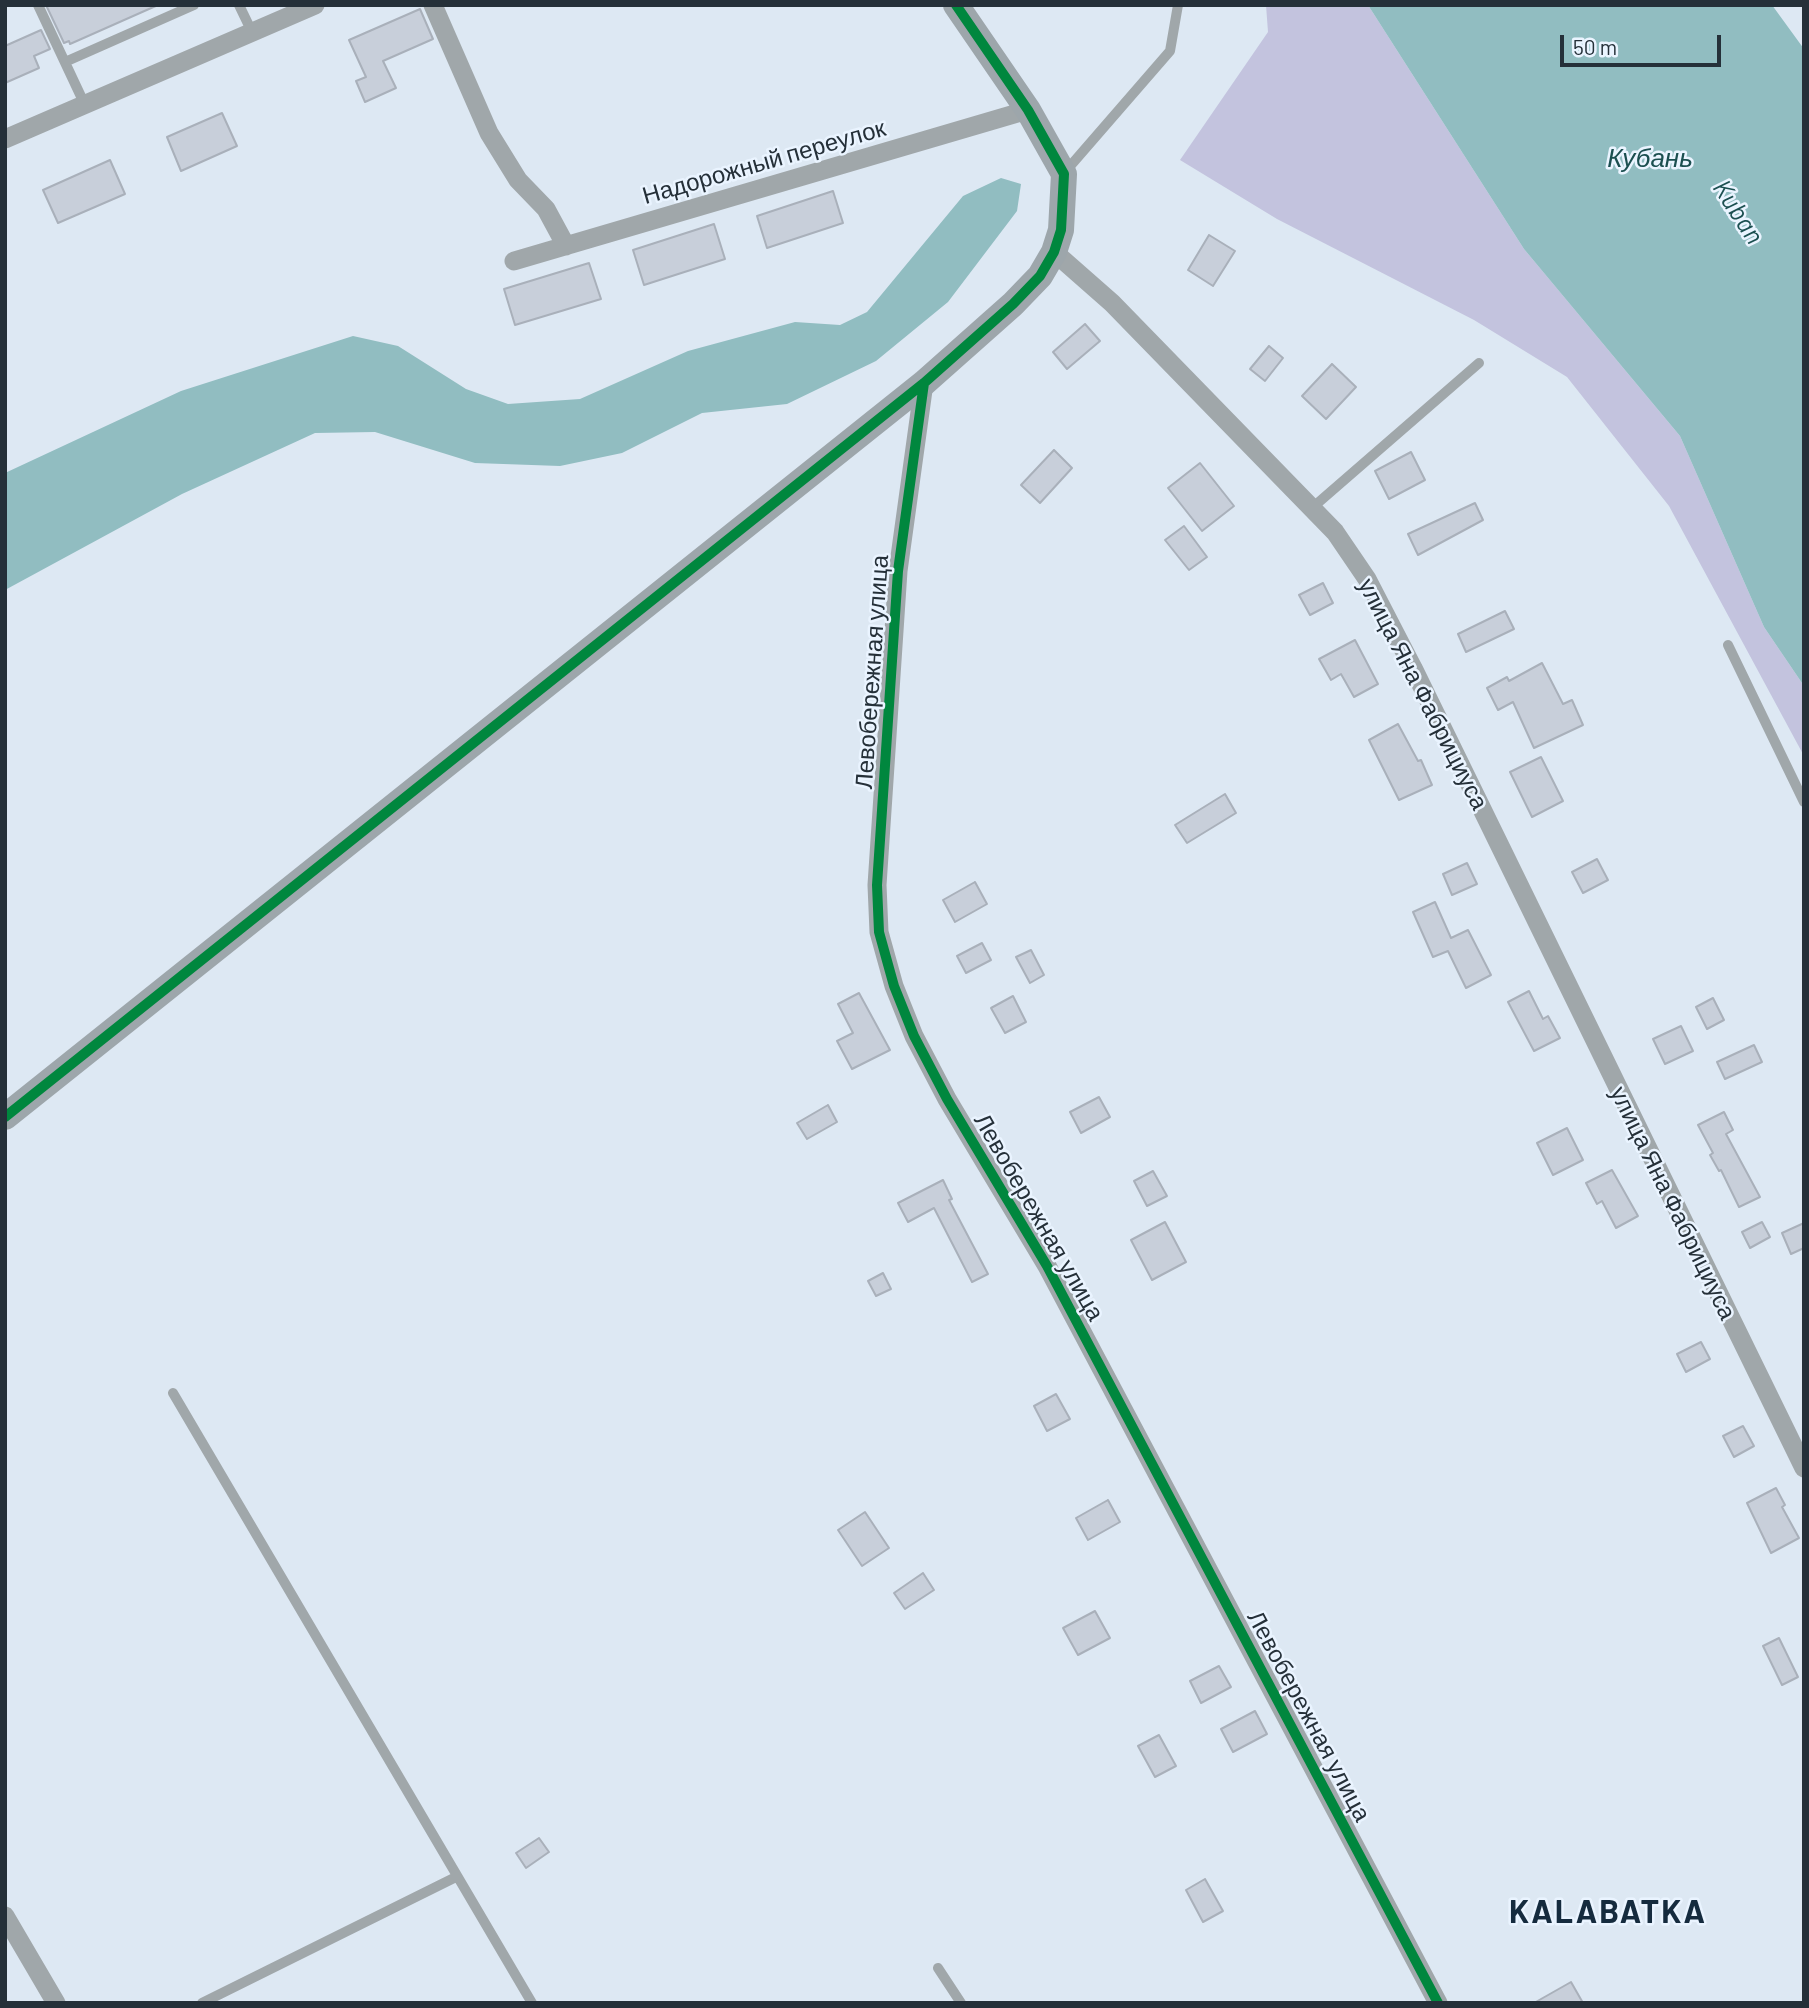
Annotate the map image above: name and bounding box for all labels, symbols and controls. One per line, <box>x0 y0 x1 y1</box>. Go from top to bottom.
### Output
scale bar <box>1564 21 1725 65</box>
text: 50 m <box>1573 34 1617 59</box>
street label: Надорожный переулок <box>639 113 889 211</box>
water label: Кубань <box>1607 142 1693 174</box>
water label: Kuban <box>1706 174 1770 250</box>
street label: Левобережная улица <box>849 554 895 790</box>
street label: улица Яна Фабрициуса <box>1352 573 1494 815</box>
street label: улица Яна Фабрициуса <box>1604 1082 1742 1324</box>
street label: Левобережная улица <box>968 1108 1110 1326</box>
street label: Левобережная улица <box>1241 1606 1377 1826</box>
district label: KALABATKA <box>1510 1893 1706 1931</box>

